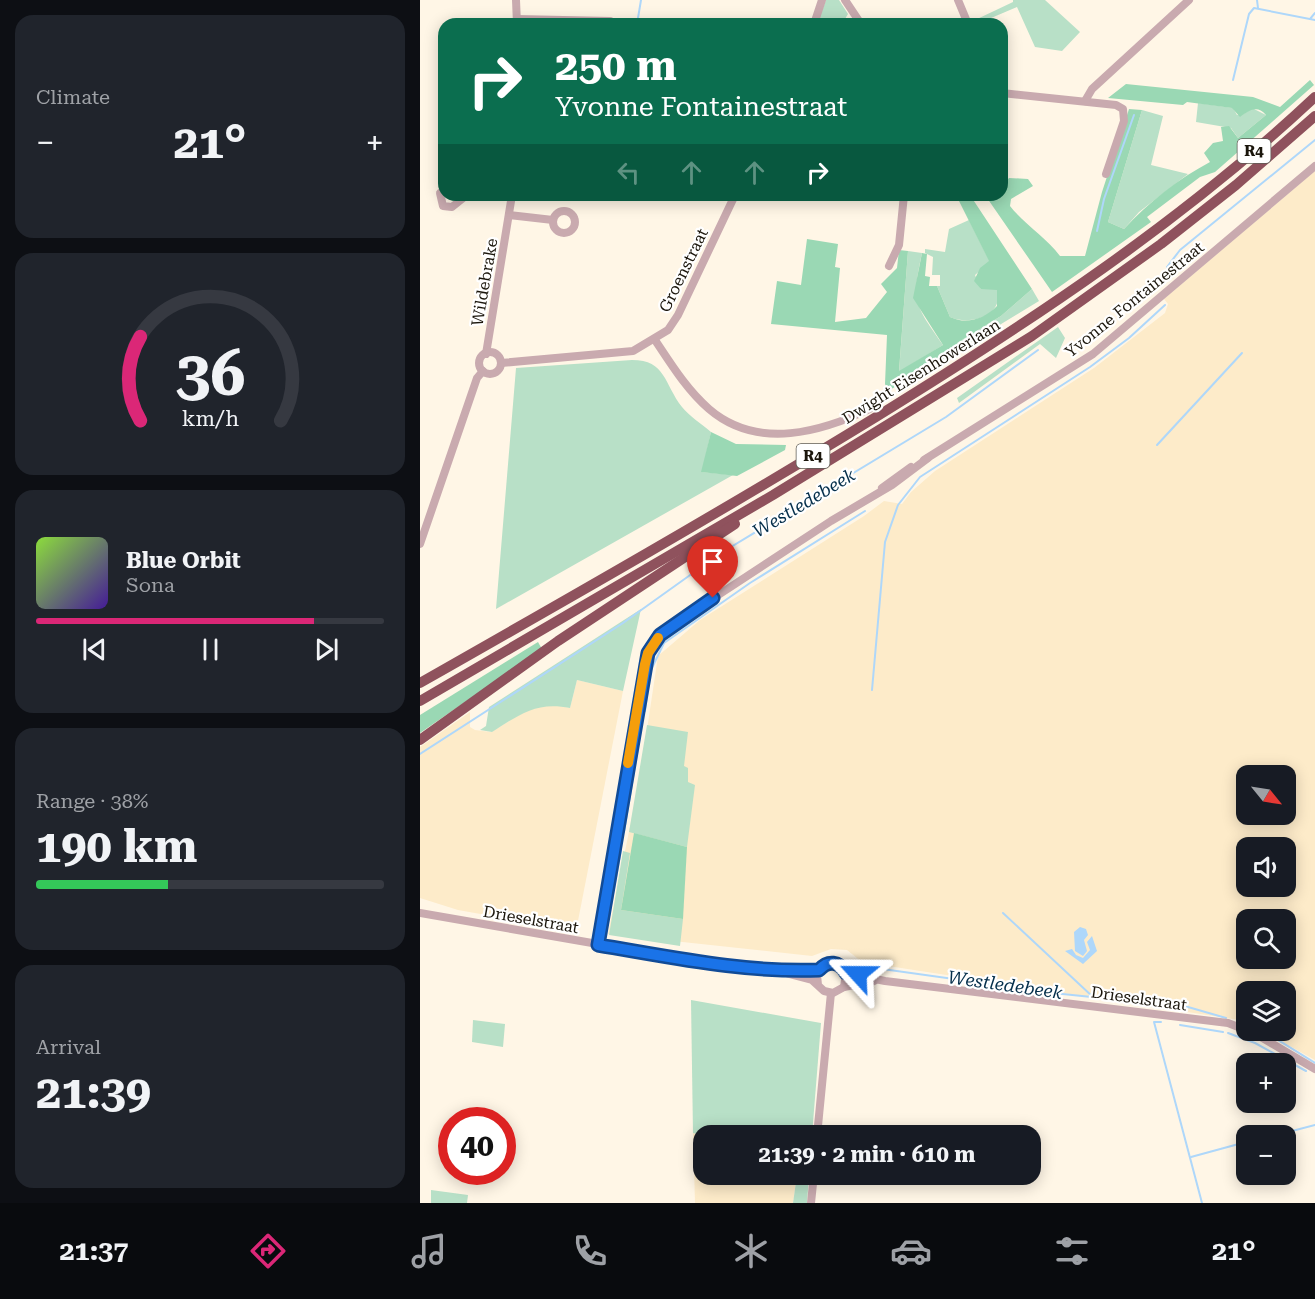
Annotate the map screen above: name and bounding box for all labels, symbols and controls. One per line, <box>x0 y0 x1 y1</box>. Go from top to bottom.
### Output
text: 250 m <box>555 41 677 90</box>
icon: right <box>456 42 534 120</box>
text: Climate <box>36 85 110 109</box>
text: Yvonne Fontainestraat <box>555 91 847 123</box>
text: 21° <box>174 116 246 169</box>
text: − <box>36 123 54 162</box>
text: + <box>366 123 384 162</box>
road number: R4 <box>1238 139 1270 163</box>
icon: left <box>612 156 645 189</box>
icon: ahead <box>675 156 708 189</box>
icon: ahead <box>738 156 771 189</box>
icon: right <box>801 156 834 189</box>
street label: Groenstraat <box>655 225 712 315</box>
street label: Wildebrake <box>467 236 502 328</box>
street label: Yvonne Fontainestraat <box>1061 237 1208 361</box>
street label: Dwight Eisenhowerlaan <box>839 315 1004 428</box>
text: 36 <box>175 337 245 410</box>
text: km/h <box>181 406 239 431</box>
road number: R4 <box>796 444 830 468</box>
water label: Westledebeek <box>749 464 859 541</box>
pin <box>687 536 738 598</box>
icon: arrive <box>696 545 729 578</box>
text: Blue Orbit <box>126 548 241 573</box>
text: Sona <box>126 573 175 597</box>
icon: previous <box>78 633 111 666</box>
icon: pause <box>194 633 227 666</box>
icon: next <box>310 633 343 666</box>
north arrow <box>1236 765 1296 825</box>
map controls <box>1236 765 1296 1185</box>
text: Range · 38% <box>36 789 148 813</box>
text: 190 km <box>36 820 197 873</box>
button: sound <box>1236 837 1296 897</box>
street label: Drieselstraat <box>482 902 580 937</box>
button: search <box>1236 909 1296 969</box>
position arrow <box>826 942 890 1006</box>
water label: Westledebeek <box>946 966 1064 1003</box>
button: layers <box>1236 981 1296 1041</box>
street label: Drieselstraat <box>1090 982 1188 1015</box>
text: Arrival <box>36 1035 101 1059</box>
button: + <box>1236 1053 1296 1113</box>
text: 21:39 <box>36 1066 151 1119</box>
speed limit sign: 40 <box>438 1107 516 1185</box>
button: − <box>1236 1125 1296 1185</box>
text: 21:39 · 2 min · 610 m <box>758 1142 976 1167</box>
icon: directions <box>247 1230 289 1272</box>
icon: music <box>408 1230 450 1272</box>
icon: phone <box>569 1230 611 1272</box>
icon: climate <box>730 1230 772 1272</box>
icon: car <box>890 1230 932 1272</box>
icon: filters <box>1051 1230 1093 1272</box>
text: 21:37 <box>59 1235 128 1267</box>
text: 21° <box>1212 1235 1256 1267</box>

